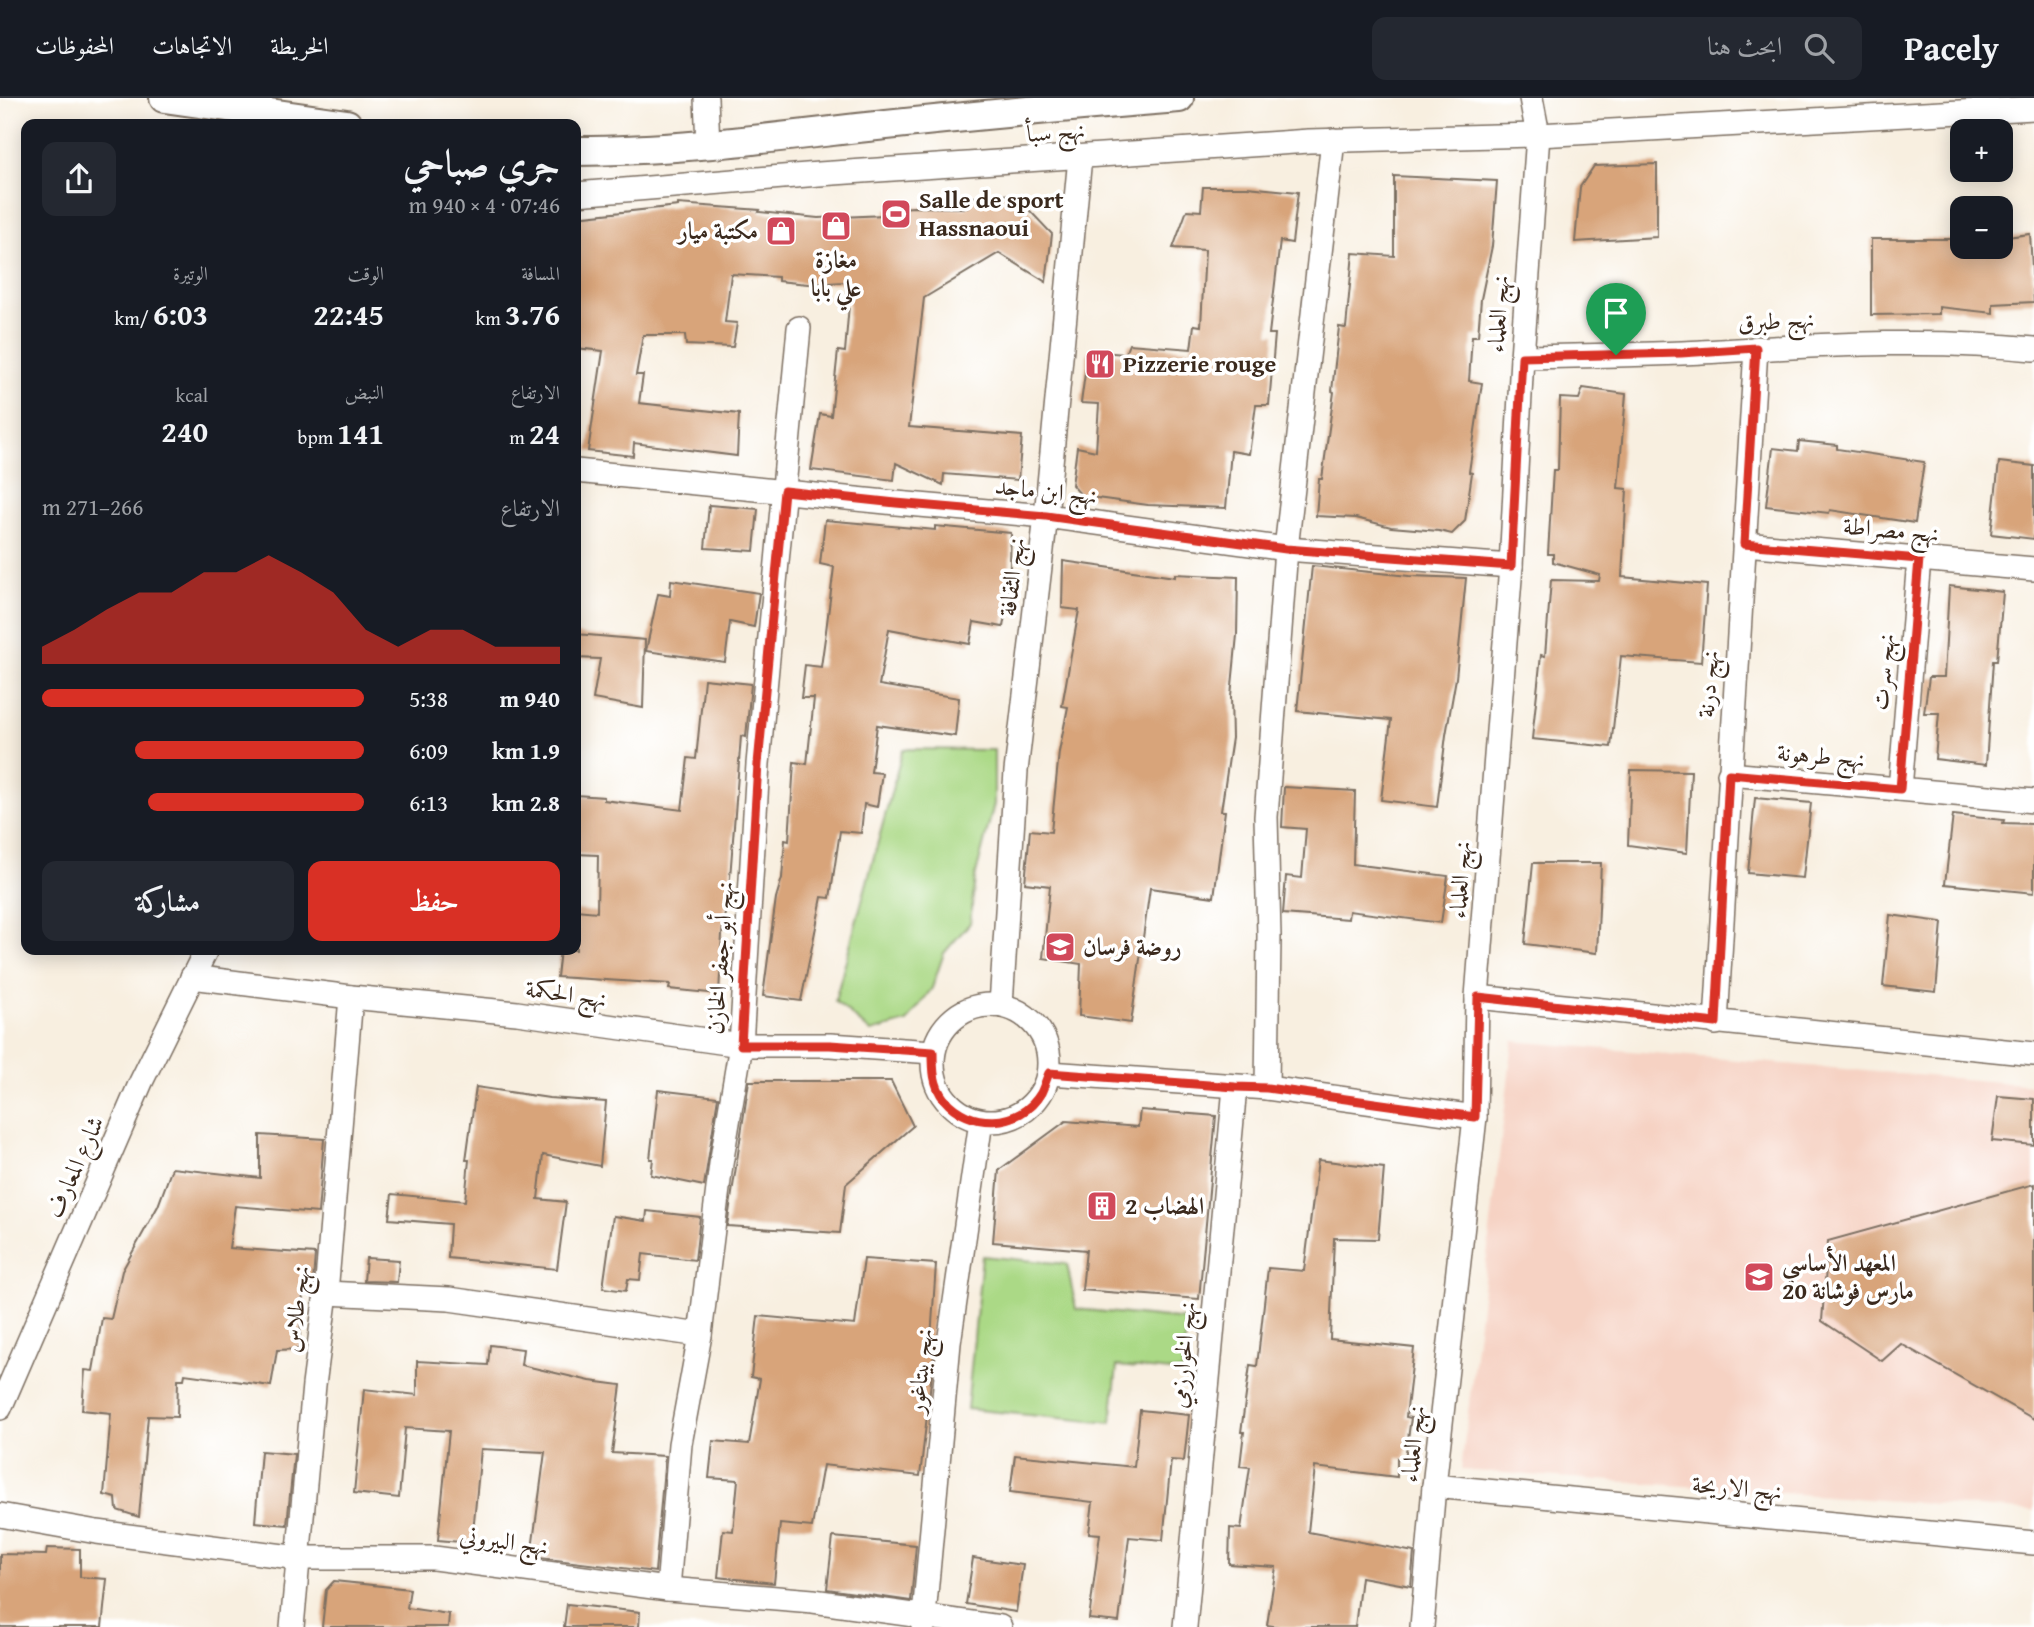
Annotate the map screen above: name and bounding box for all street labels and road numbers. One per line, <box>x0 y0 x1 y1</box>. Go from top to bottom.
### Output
street label: نهج سبأ <box>1024 112 1086 155</box>
street label: نهج العلماء <box>1477 274 1522 354</box>
street label: نهج طبرق <box>1737 301 1815 344</box>
street label: نهج ابن ماجد <box>993 468 1099 517</box>
street label: نهج مصراطة <box>1841 508 1940 555</box>
street label: نهج الثقافة <box>989 535 1038 619</box>
street label: نهج سرت <box>1862 632 1907 712</box>
street label: نهج درنة <box>1688 649 1731 719</box>
street label: نهج طرهونة <box>1775 734 1866 781</box>
street label: نهج العلماء <box>1439 840 1484 920</box>
street label: نهج أبو جعفر الخازن <box>697 880 746 1036</box>
street label: نهج الحكمة <box>523 971 609 1020</box>
street label: شارع المعارف <box>37 1110 115 1225</box>
street label: نهج طلاس <box>273 1263 322 1355</box>
street label: نهج الخوارزمي <box>1160 1300 1209 1410</box>
street label: نهج بيتاغور <box>897 1327 945 1418</box>
street label: نهج العلماء <box>1391 1404 1438 1485</box>
street label: نهج الاريحة <box>1690 1466 1783 1513</box>
street label: نهج البيروني <box>457 1517 551 1568</box>

